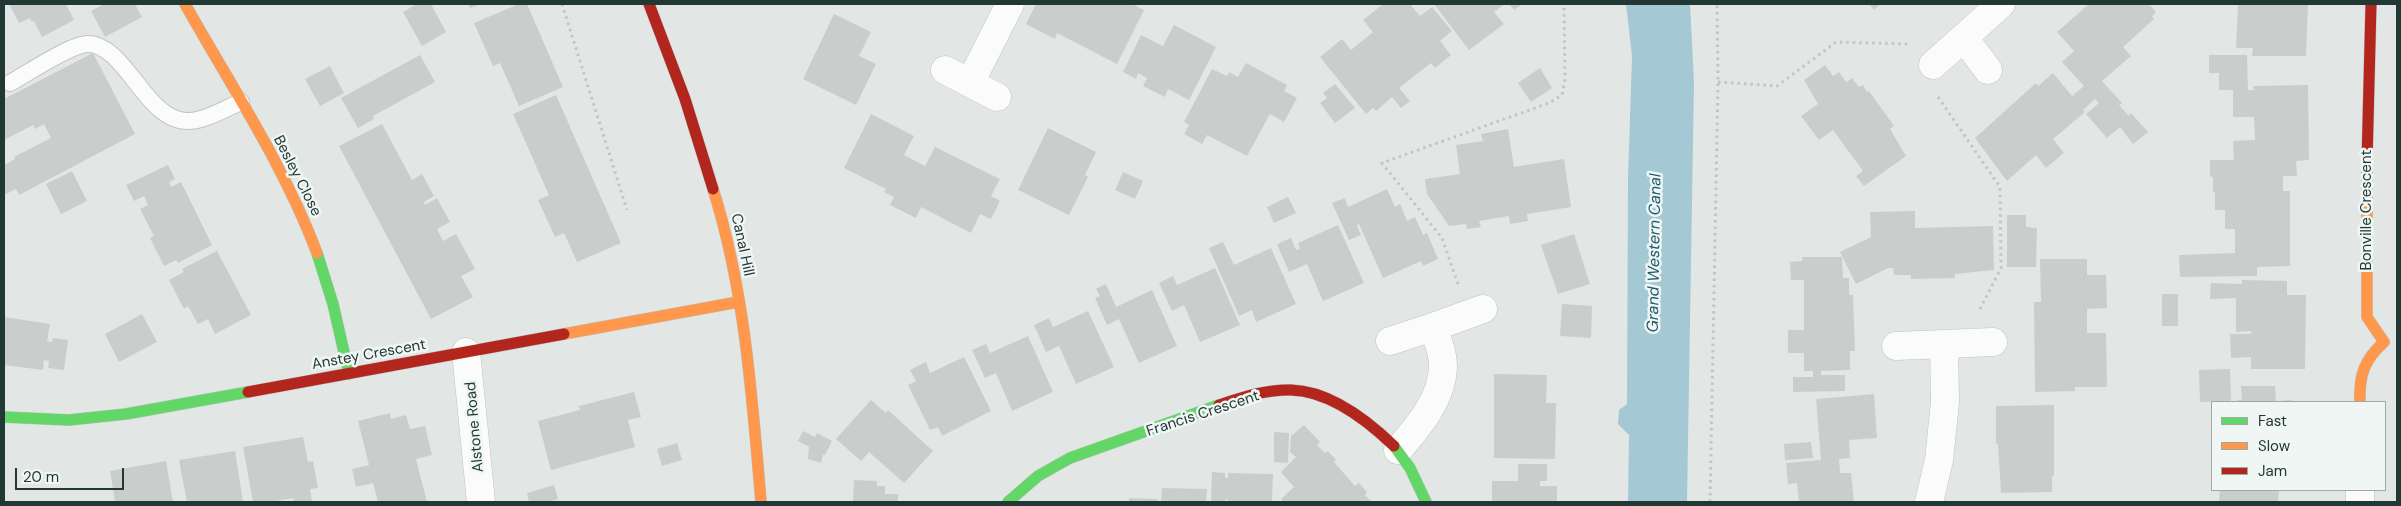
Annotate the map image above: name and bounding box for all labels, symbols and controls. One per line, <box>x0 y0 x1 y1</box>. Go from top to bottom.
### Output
street label: Besley Close <box>269 133 325 219</box>
street label: Bonville Crescent <box>2358 150 2376 270</box>
water label: Grand Western Canal <box>1644 173 1666 333</box>
street label: Canal Hill <box>727 212 757 278</box>
street label: Anstey Crescent <box>310 336 428 374</box>
street label: Alstone Road <box>462 381 488 473</box>
street label: Francis Crescent <box>1144 387 1262 441</box>
legend <box>2211 401 2386 491</box>
text: Fast <box>2258 411 2287 431</box>
text: Slow <box>2258 436 2290 456</box>
scale bar <box>18 458 126 490</box>
text: Jam <box>2258 461 2287 481</box>
text: 20 m <box>23 467 59 487</box>

